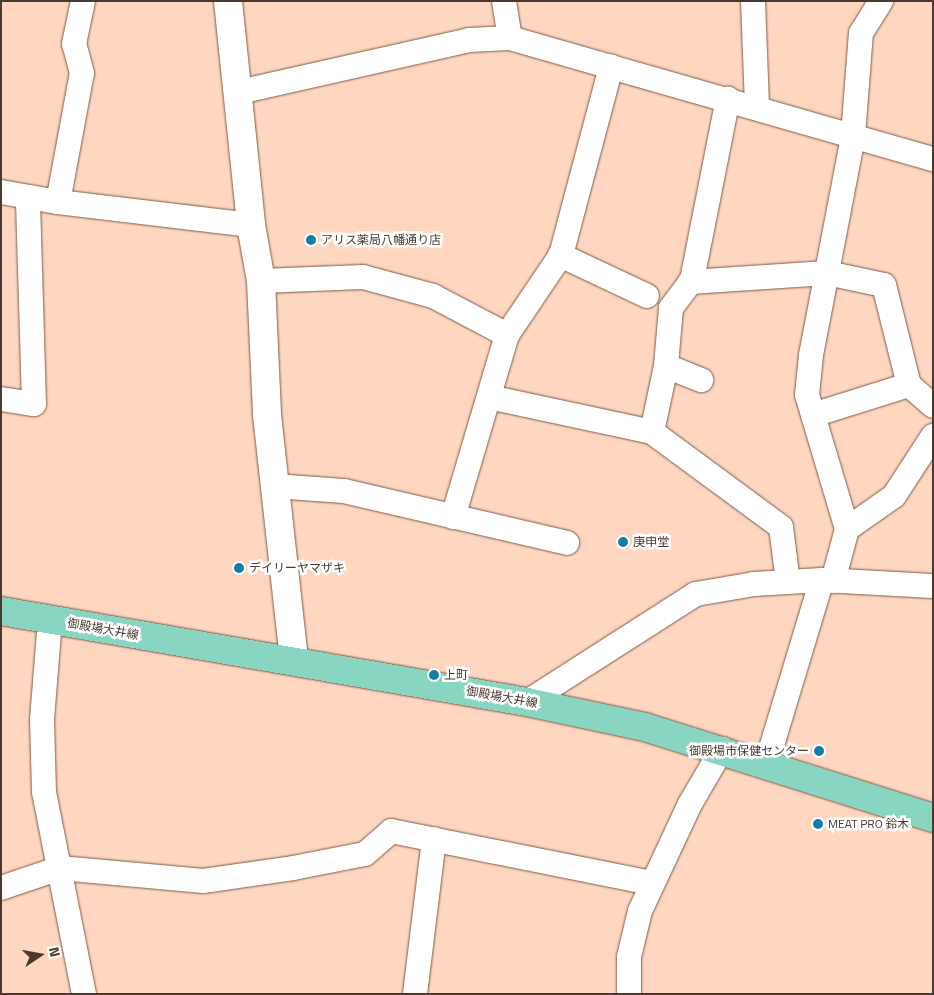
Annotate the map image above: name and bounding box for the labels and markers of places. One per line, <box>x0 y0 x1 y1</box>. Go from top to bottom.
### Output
place label: アリス薬局八幡通り店 <box>321 233 441 247</box>
marker: アリス薬局八幡通り店 <box>305 234 317 246</box>
place label: 庚申堂 <box>633 535 669 549</box>
marker: 庚申堂 <box>617 536 629 548</box>
place label: デイリーヤマザキ <box>249 561 345 575</box>
marker: デイリーヤマザキ <box>233 562 245 574</box>
place label: 上町 <box>444 668 468 682</box>
marker: 上町 <box>428 669 440 681</box>
place label: 御殿場市保健センター <box>689 744 809 758</box>
marker: 御殿場市保健センター <box>813 745 825 757</box>
place label: MEAT PRO 鈴木 <box>828 817 909 831</box>
marker: MEAT PRO 鈴木 <box>812 818 824 830</box>

